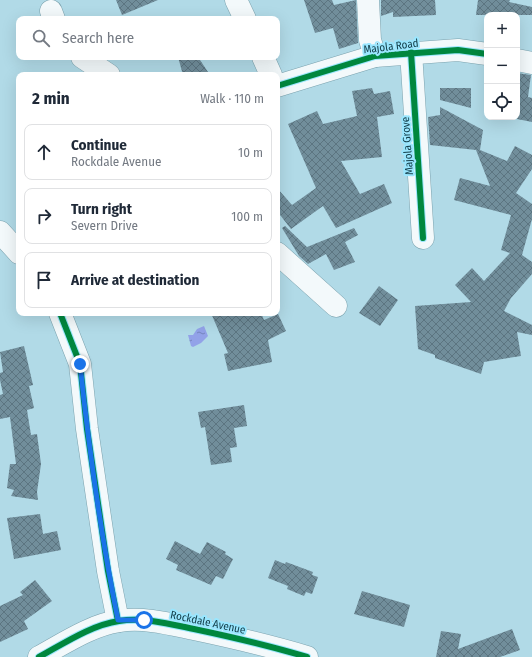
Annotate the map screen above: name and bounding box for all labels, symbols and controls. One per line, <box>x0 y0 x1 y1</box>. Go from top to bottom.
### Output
map controls <box>484 12 520 120</box>
button: + <box>484 12 520 48</box>
search box <box>16 16 280 60</box>
icon: search <box>30 27 52 49</box>
text: Search here <box>62 29 134 47</box>
street label: Majola Road <box>363 37 419 56</box>
button: − <box>484 48 520 84</box>
button: locate <box>484 84 520 120</box>
text: 2 min <box>32 88 70 109</box>
text: Walk · 110 m <box>200 91 264 106</box>
street label: Majola Grove <box>399 116 416 176</box>
text: Continue <box>71 136 127 154</box>
icon: ahead <box>33 141 55 163</box>
text: 10 m <box>238 145 263 160</box>
text: Rockdale Avenue <box>71 154 161 169</box>
text: Turn right <box>71 200 132 218</box>
icon: right <box>33 205 55 227</box>
text: 100 m <box>231 209 263 224</box>
text: Severn Drive <box>71 218 138 233</box>
icon: arrive <box>33 269 55 291</box>
text: Arrive at destination <box>71 271 199 289</box>
route end <box>71 355 89 373</box>
street label: Rockdale Avenue <box>169 608 247 637</box>
route start <box>135 611 153 629</box>

